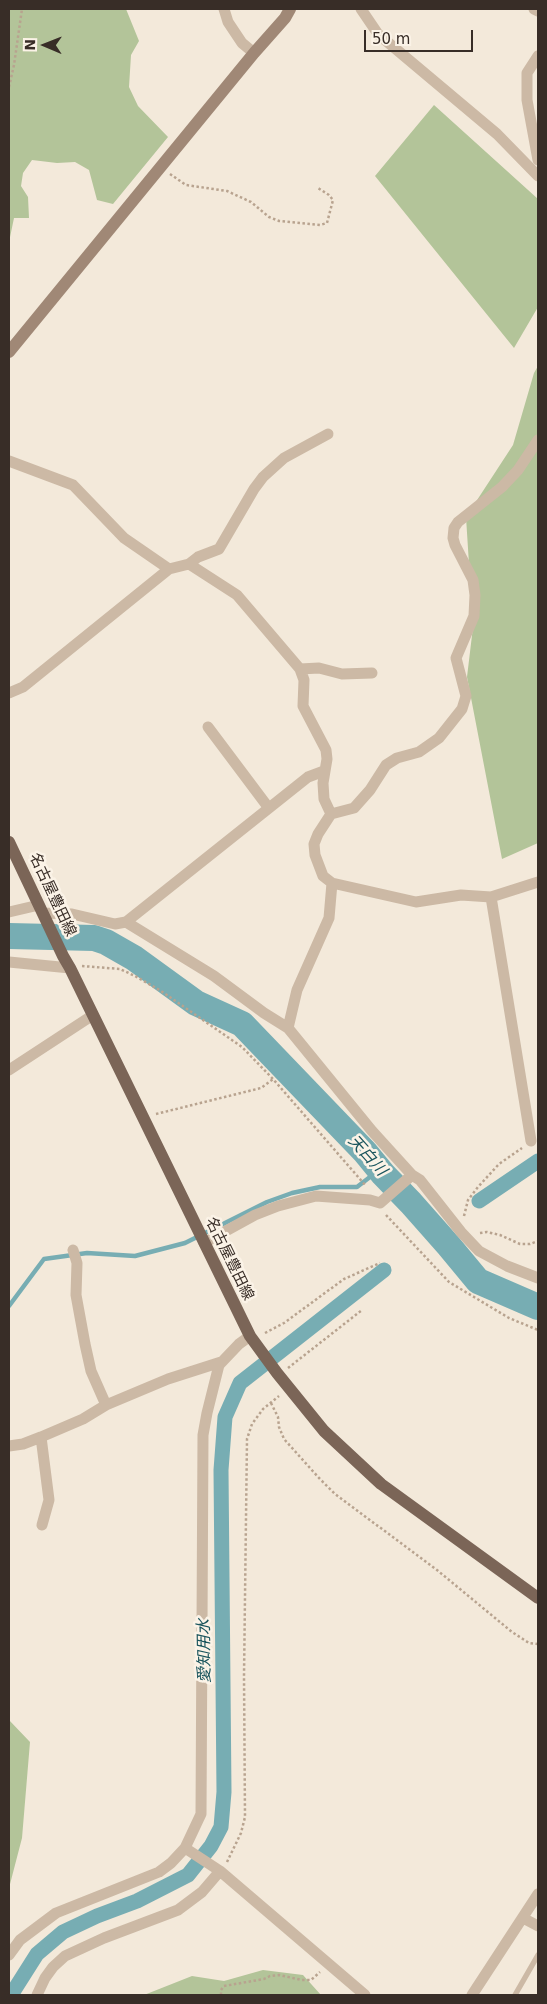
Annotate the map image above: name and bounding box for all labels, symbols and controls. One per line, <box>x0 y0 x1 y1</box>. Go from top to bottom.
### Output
north arrow <box>20 20 70 70</box>
scale bar <box>367 20 476 52</box>
text: 50 m <box>372 30 410 48</box>
text: N <box>22 39 38 51</box>
street label: 名古屋豊田線 <box>25 850 79 940</box>
water label: 天白川 <box>344 1132 390 1180</box>
street label: 名古屋豊田線 <box>201 1215 257 1303</box>
water label: 愛知用水 <box>195 1619 215 1683</box>

